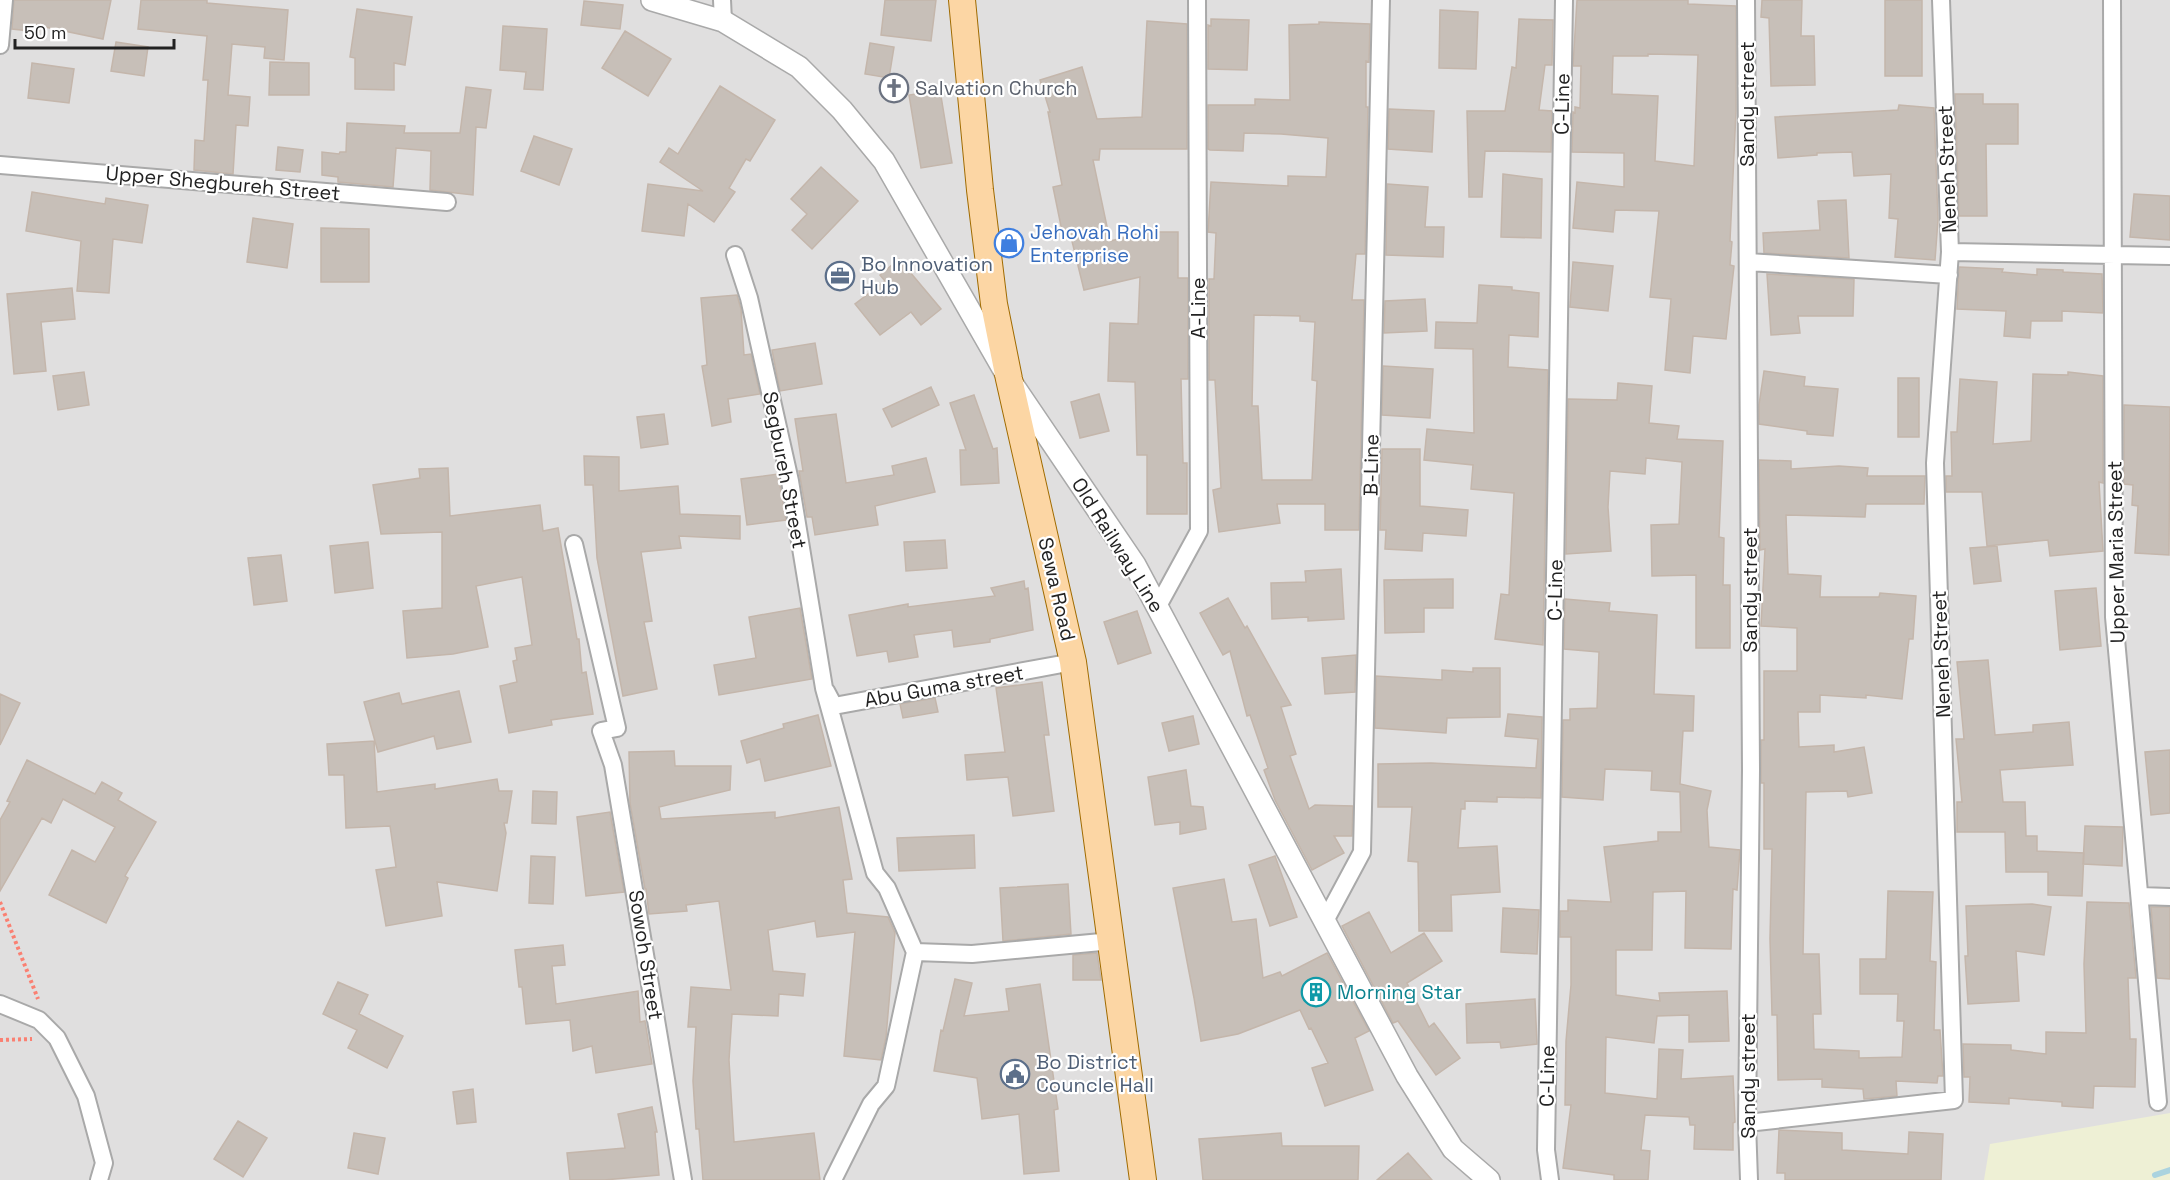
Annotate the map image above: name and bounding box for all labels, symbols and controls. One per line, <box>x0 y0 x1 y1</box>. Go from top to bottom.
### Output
scale bar <box>15 12 174 50</box>
text: 50 m <box>24 21 66 44</box>
street label: Sandy street <box>1734 41 1760 167</box>
church icon: Salvation Church <box>878 72 910 104</box>
street label: C-Line <box>1548 73 1576 135</box>
place label: Salvation Church <box>915 75 1077 101</box>
street label: Neneh Street <box>1932 105 1962 233</box>
street label: Upper Shegbureh Street <box>105 160 341 206</box>
place label: Jehovah Rohi Enterprise <box>1030 219 1159 268</box>
shop icon: Jehovah Rohi Enterprise <box>993 227 1025 259</box>
place label: Bo Innovation Hub <box>861 251 993 300</box>
office icon: Bo Innovation Hub <box>824 260 856 292</box>
street label: A-Line <box>1185 277 1211 339</box>
street label: Segbureh Street <box>757 389 813 551</box>
street label: B-Line <box>1357 434 1385 496</box>
street label: Upper Maria Street <box>2101 460 2131 644</box>
street label: Old Railway Line <box>1066 473 1170 617</box>
street label: Sandy street <box>1737 527 1763 653</box>
street label: Sewa Road <box>1032 535 1082 643</box>
street label: C-Line <box>1541 559 1569 621</box>
street label: Neneh Street <box>1926 590 1956 718</box>
street label: Abu Guma street <box>862 659 1026 713</box>
street label: Sowoh Street <box>623 888 669 1022</box>
building icon: Morning Star <box>1300 976 1332 1008</box>
place label: Morning Star <box>1337 979 1462 1005</box>
street label: Sandy street <box>1735 1013 1761 1139</box>
street label: C-Line <box>1533 1045 1561 1107</box>
place label: Bo District Councle Hall <box>1036 1049 1154 1098</box>
public building icon: Bo District Councle Hall <box>999 1058 1031 1090</box>

